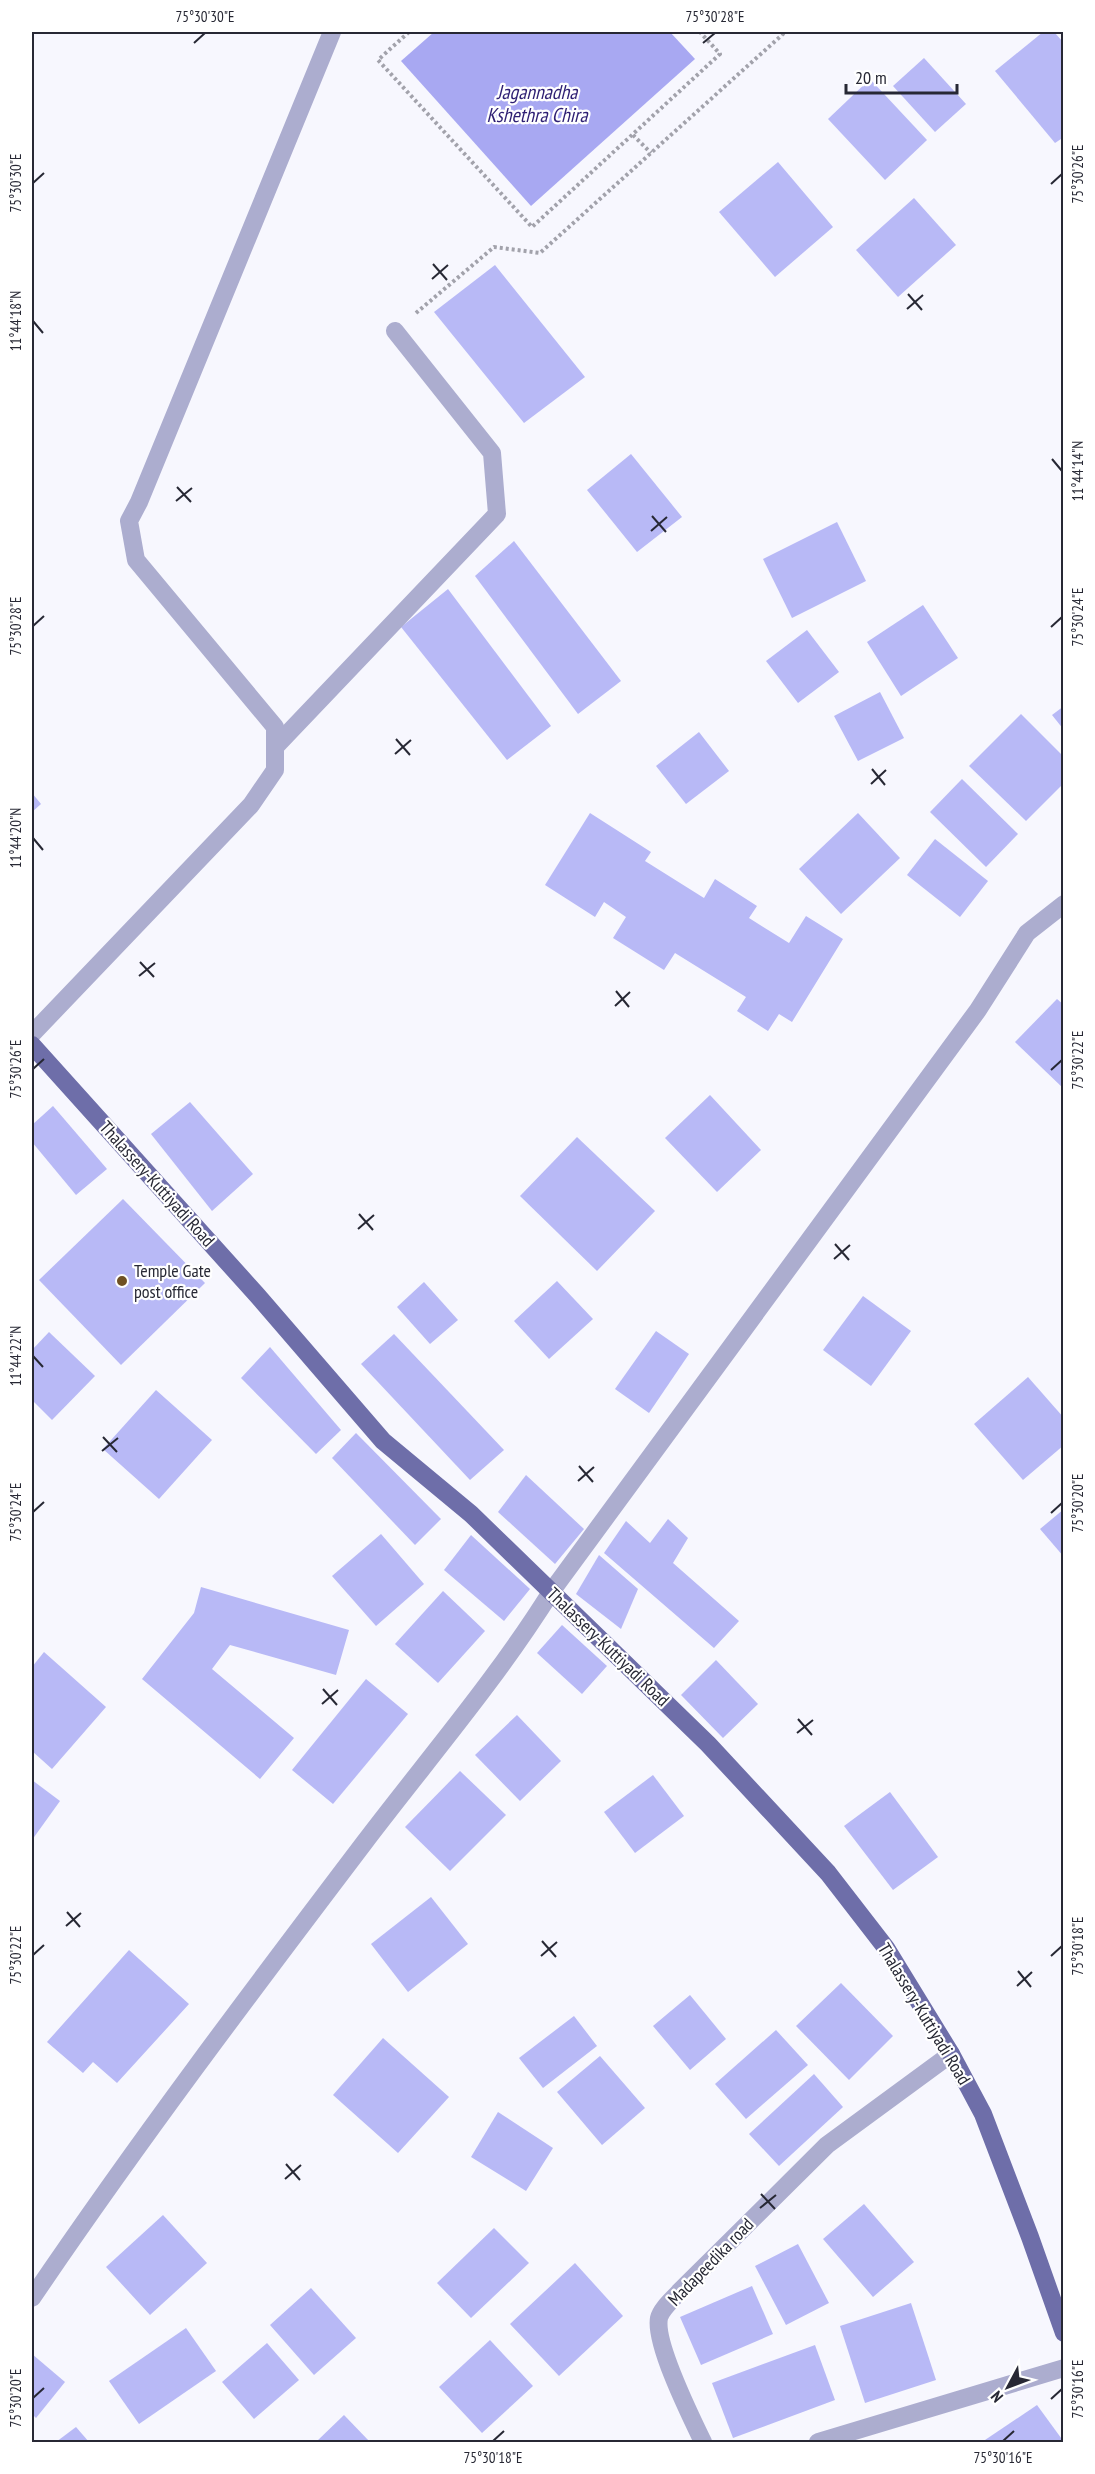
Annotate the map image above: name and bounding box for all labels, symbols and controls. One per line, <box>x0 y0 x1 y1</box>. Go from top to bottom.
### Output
text: 75°30'30"E <box>175 7 235 26</box>
text: 75°30'28"E <box>685 7 745 26</box>
scale bar <box>846 57 957 95</box>
text: 20 m <box>855 66 887 89</box>
water label: Jagannadha Kshethra Chira <box>486 79 589 128</box>
text: 75°30'26"E <box>1068 144 1087 204</box>
text: 75°30'30"E <box>6 153 25 213</box>
text: 11°44'18"N <box>6 291 25 351</box>
text: 11°44'14"N <box>1068 441 1087 501</box>
text: 75°30'24"E <box>1068 587 1087 647</box>
text: 75°30'28"E <box>6 596 25 656</box>
text: 11°44'20"N <box>6 808 25 868</box>
text: 75°30'22"E <box>1068 1030 1087 1090</box>
text: 75°30'26"E <box>6 1039 25 1099</box>
street label: Thalassery-Kuttiyadi Road <box>95 1116 220 1251</box>
place label: Temple Gate post office <box>134 1259 211 1303</box>
marker: Temple Gate post office <box>115 1274 129 1288</box>
text: 11°44'22"N <box>6 1326 25 1386</box>
text: 75°30'20"E <box>1068 1473 1087 1533</box>
text: 75°30'24"E <box>6 1482 25 1542</box>
street label: Thalassery-Kuttiyadi Road <box>542 1582 674 1711</box>
text: 75°30'18"E <box>1068 1916 1087 1976</box>
text: 75°30'22"E <box>6 1925 25 1985</box>
street label: Thalassery-Kuttiyadi Road <box>873 1939 976 2089</box>
street label: Madapeedika road <box>663 2213 758 2311</box>
north arrow <box>978 2357 1038 2417</box>
text: 75°30'16"E <box>1068 2359 1087 2419</box>
text: 75°30'20"E <box>6 2368 25 2428</box>
text: N <box>986 2387 1007 2407</box>
text: 75°30'18"E <box>463 2448 523 2467</box>
text: 75°30'16"E <box>973 2448 1033 2467</box>

